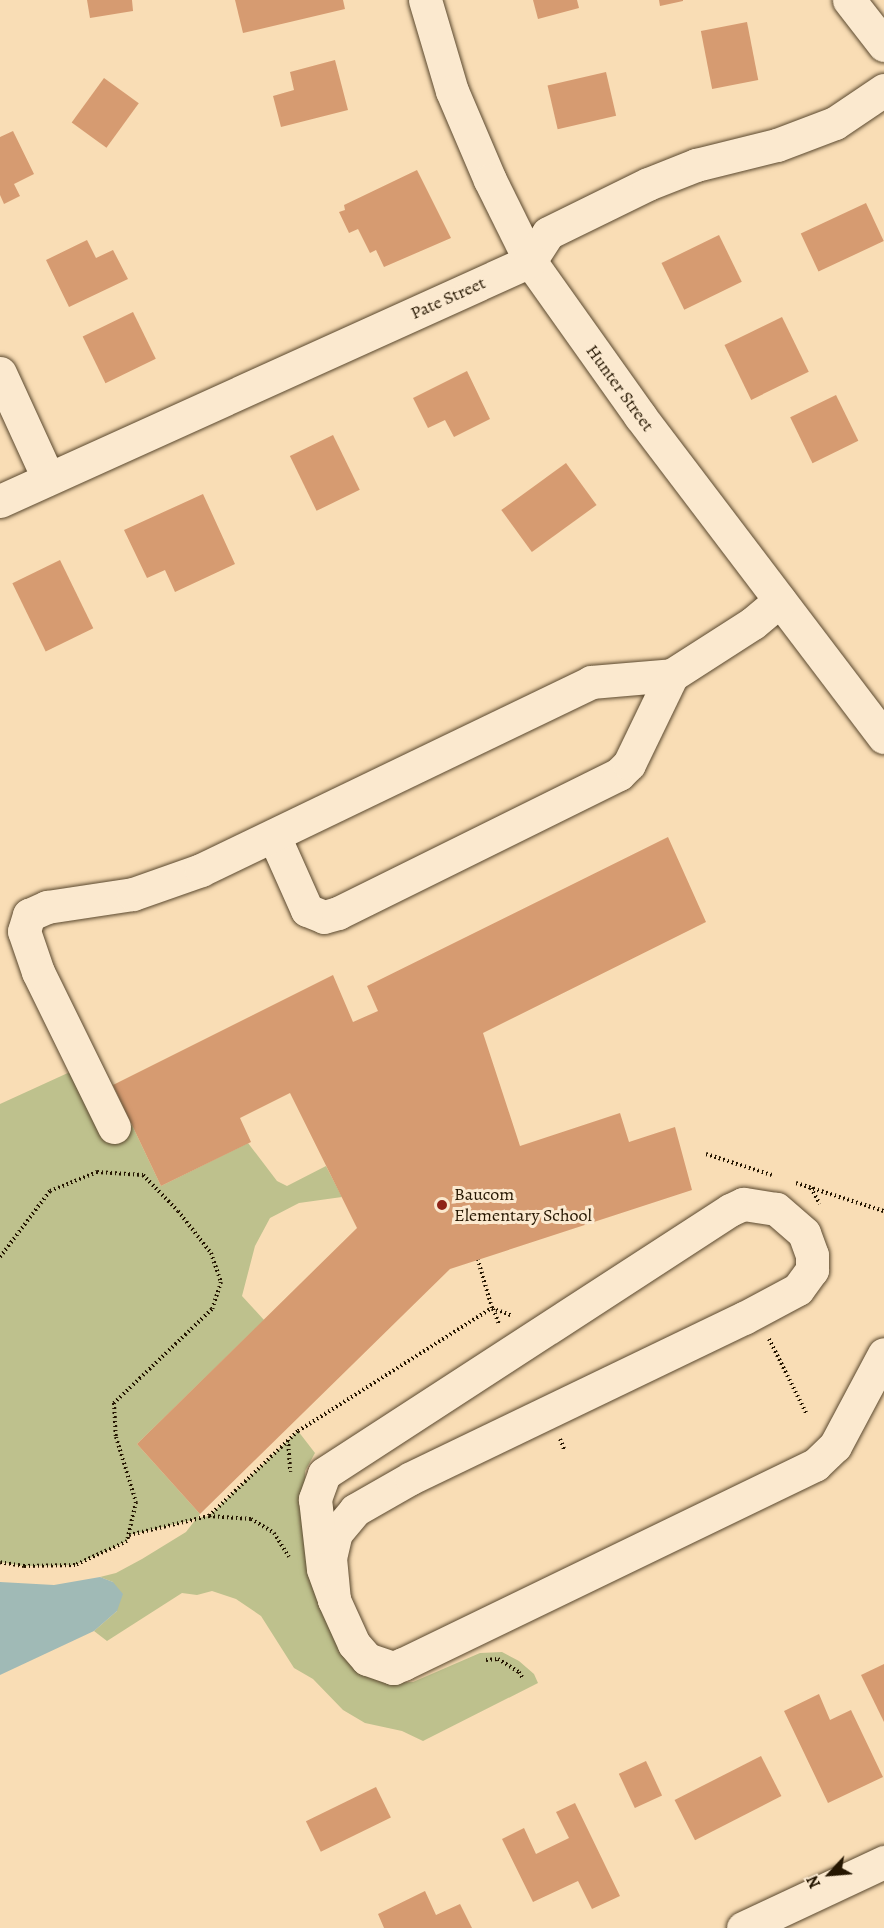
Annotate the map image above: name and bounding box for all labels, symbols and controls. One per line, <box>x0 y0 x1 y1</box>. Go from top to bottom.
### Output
street label: Pate Street <box>407 272 489 324</box>
street label: Hunter Street <box>581 340 659 436</box>
place label: Baucom Elementary School <box>454 1184 592 1226</box>
marker: Baucom Elementary School <box>435 1198 449 1212</box>
north arrow <box>800 1844 860 1904</box>
text: N <box>801 1872 826 1892</box>

